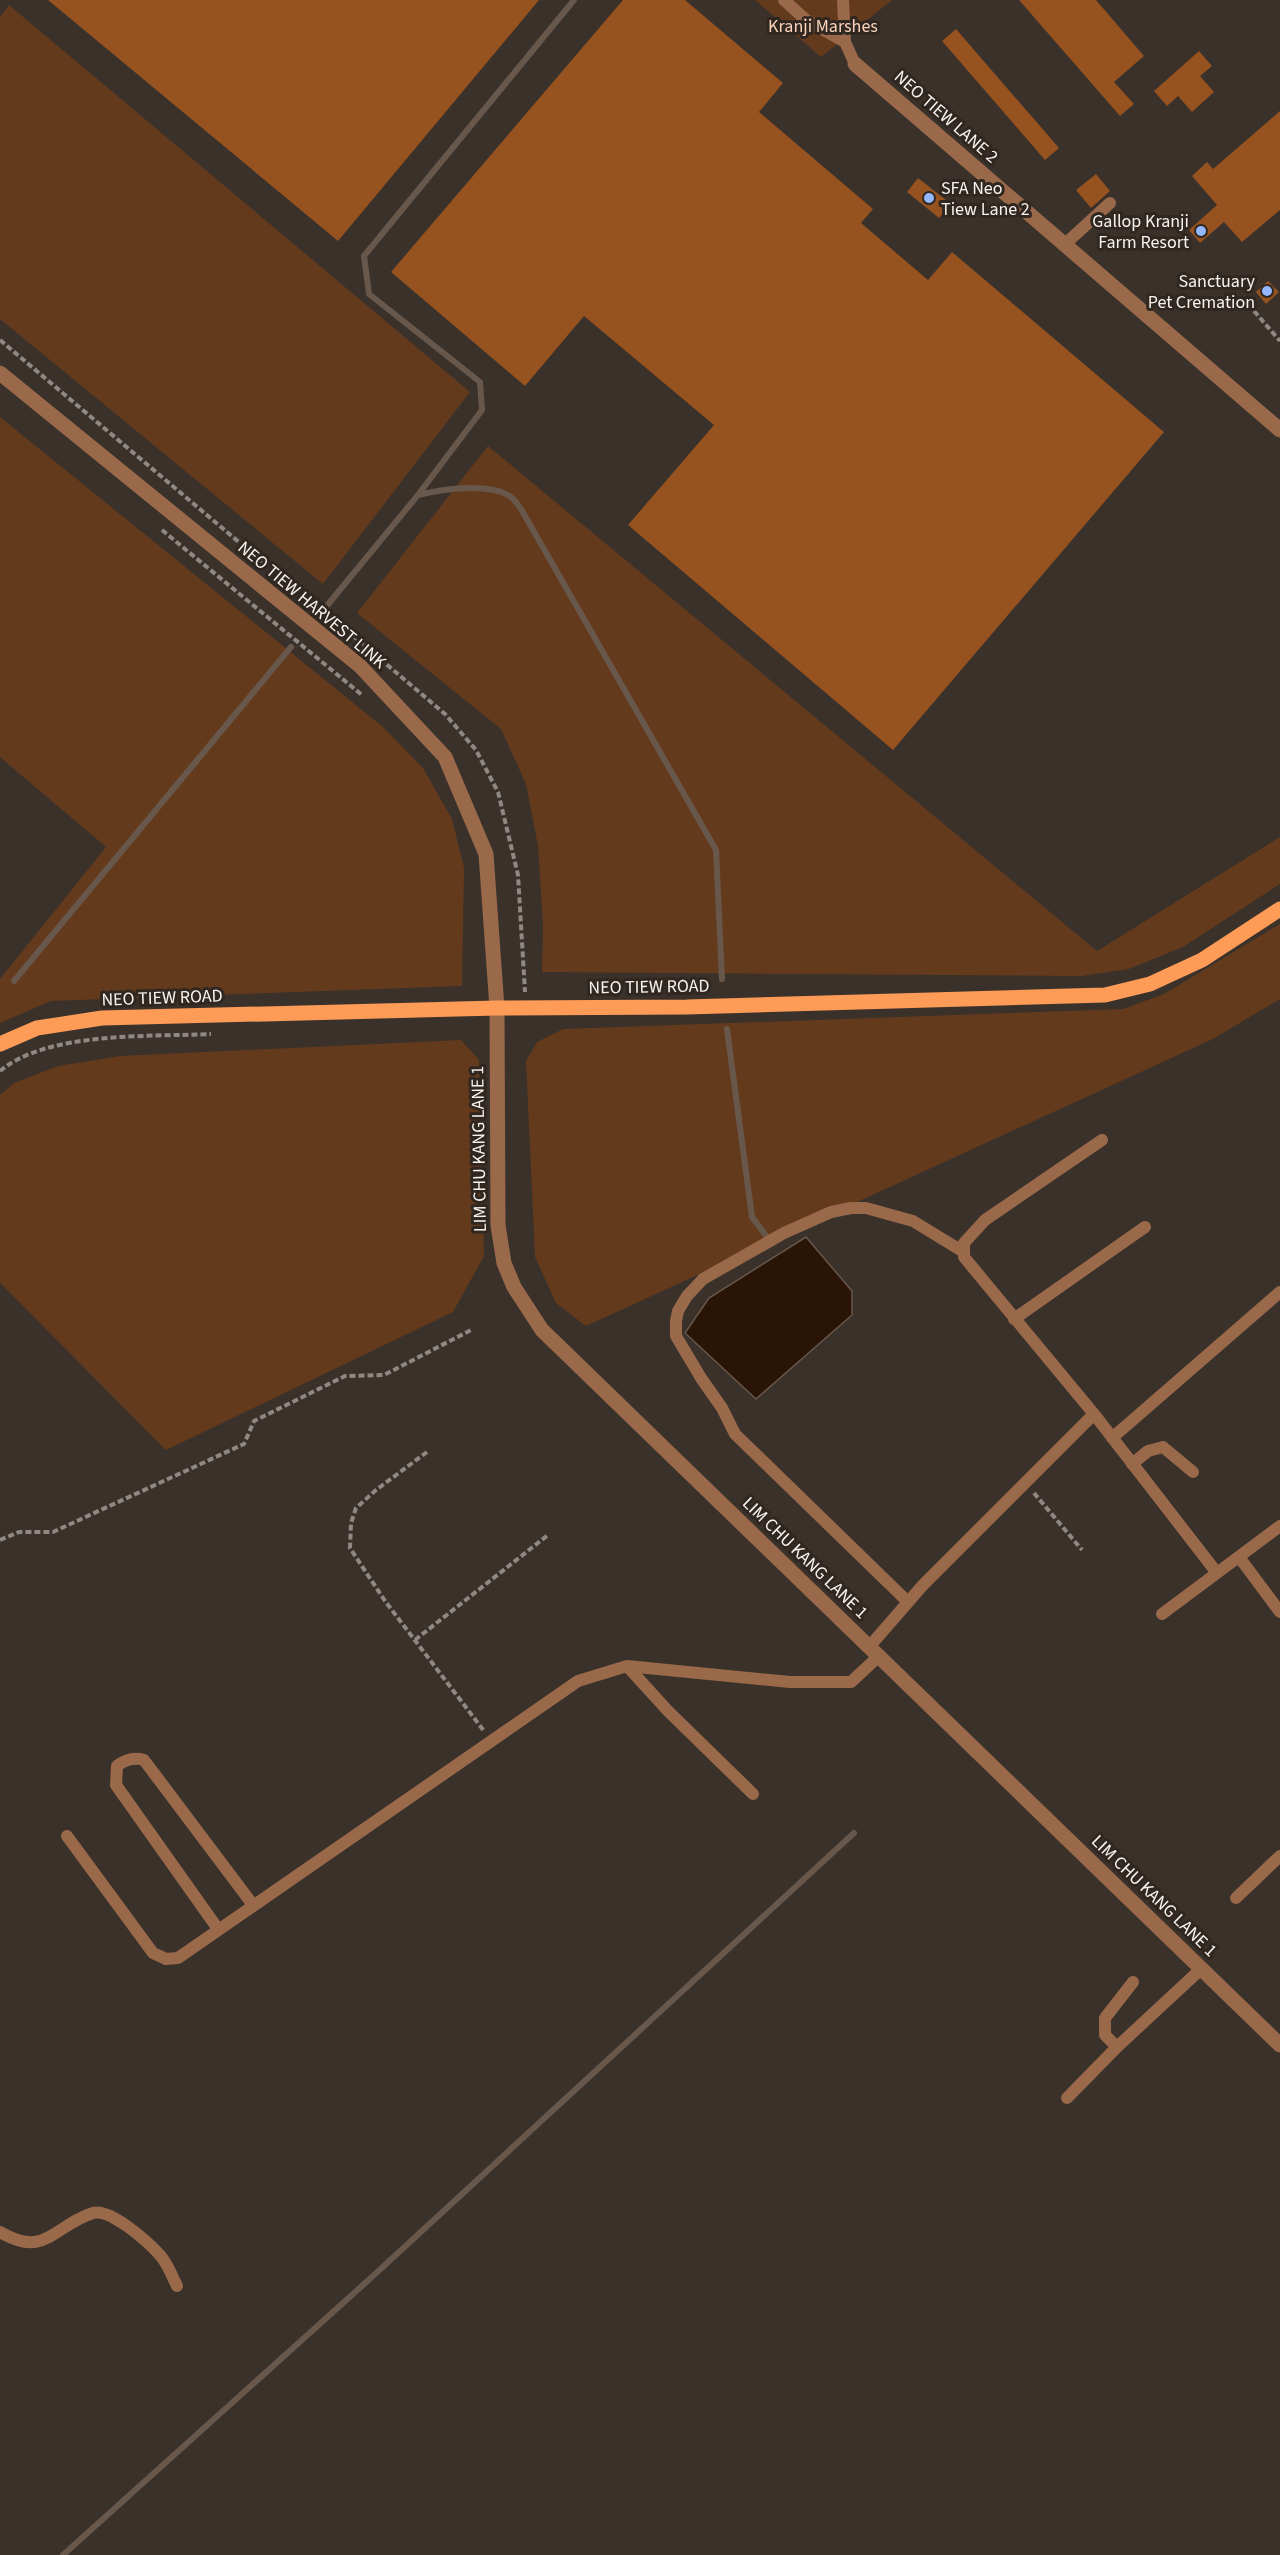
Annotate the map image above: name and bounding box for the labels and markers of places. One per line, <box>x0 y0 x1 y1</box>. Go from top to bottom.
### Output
place label: SFA Neo Tiew Lane 2 <box>941 176 1030 222</box>
marker: SFA Neo Tiew Lane 2 <box>922 191 936 205</box>
place label: Gallop Kranji Farm Resort <box>1092 209 1189 255</box>
marker: Gallop Kranji Farm Resort <box>1194 224 1208 238</box>
place label: Sanctuary Pet Cremation <box>1148 269 1256 315</box>
marker: Sanctuary Pet Cremation <box>1260 284 1274 298</box>

